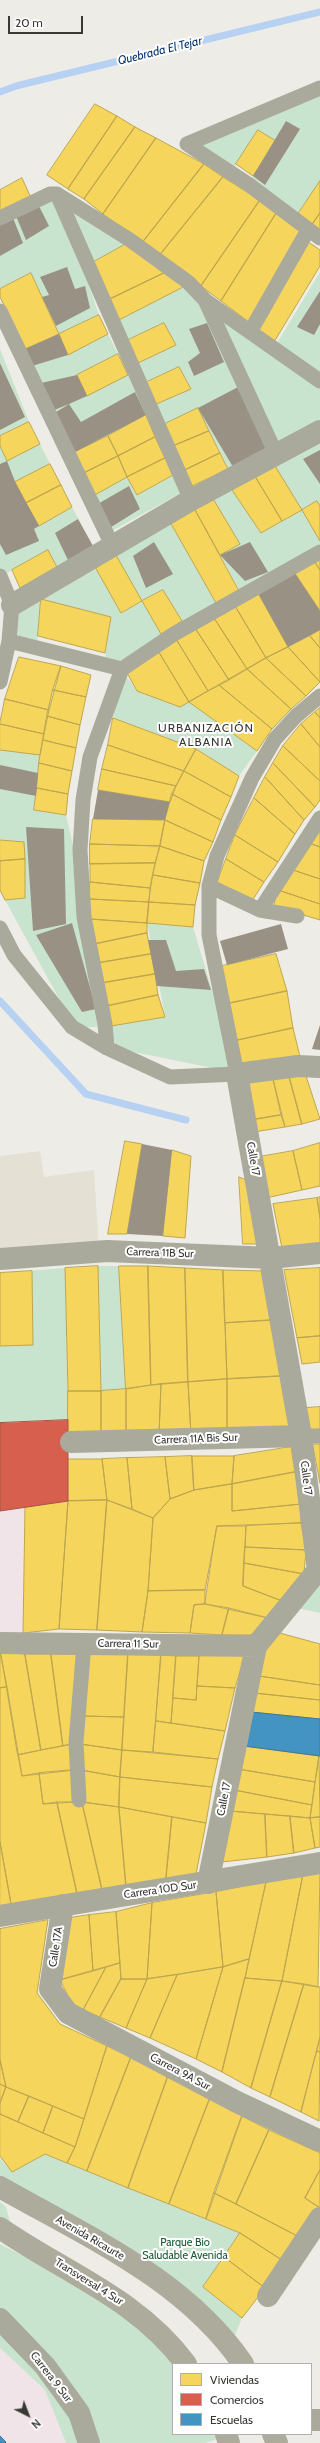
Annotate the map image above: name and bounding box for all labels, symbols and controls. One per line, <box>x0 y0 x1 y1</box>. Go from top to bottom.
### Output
scale bar <box>10 8 85 34</box>
text: 20 m <box>15 15 43 30</box>
water label: Quebrada El Tejar <box>116 34 204 68</box>
district label: URBANIZACIÓN ALBANIA <box>158 721 254 749</box>
street label: Calle 17 <box>244 1141 262 1177</box>
street label: Carrera 11B Sur <box>126 1245 194 1261</box>
street label: Carrera 11A Bis Sur <box>154 1431 238 1447</box>
street label: Calle 17 <box>297 1460 315 1496</box>
street label: Carrera 11 Sur <box>97 1637 159 1651</box>
street label: Calle 17 <box>214 1781 234 1817</box>
street label: Carrera 10D Sur <box>123 1878 197 1902</box>
street label: Calle 17A <box>46 1926 66 1968</box>
street label: Carrera 9A Sur <box>148 2051 212 2093</box>
street label: Avenida Ricaurte <box>53 2213 127 2263</box>
park label: Parque Bio Saludable Avenida <box>142 2236 228 2262</box>
street label: Transversal 4 Sur <box>52 2256 126 2308</box>
street label: Carrera 9 Sur <box>27 2349 75 2405</box>
legend <box>172 2363 312 2435</box>
text: Viviendas <box>210 2372 259 2387</box>
text: Comercios <box>210 2392 264 2407</box>
north arrow <box>8 2395 48 2435</box>
text: Escuelas <box>210 2412 253 2427</box>
text: N <box>28 2416 44 2432</box>

